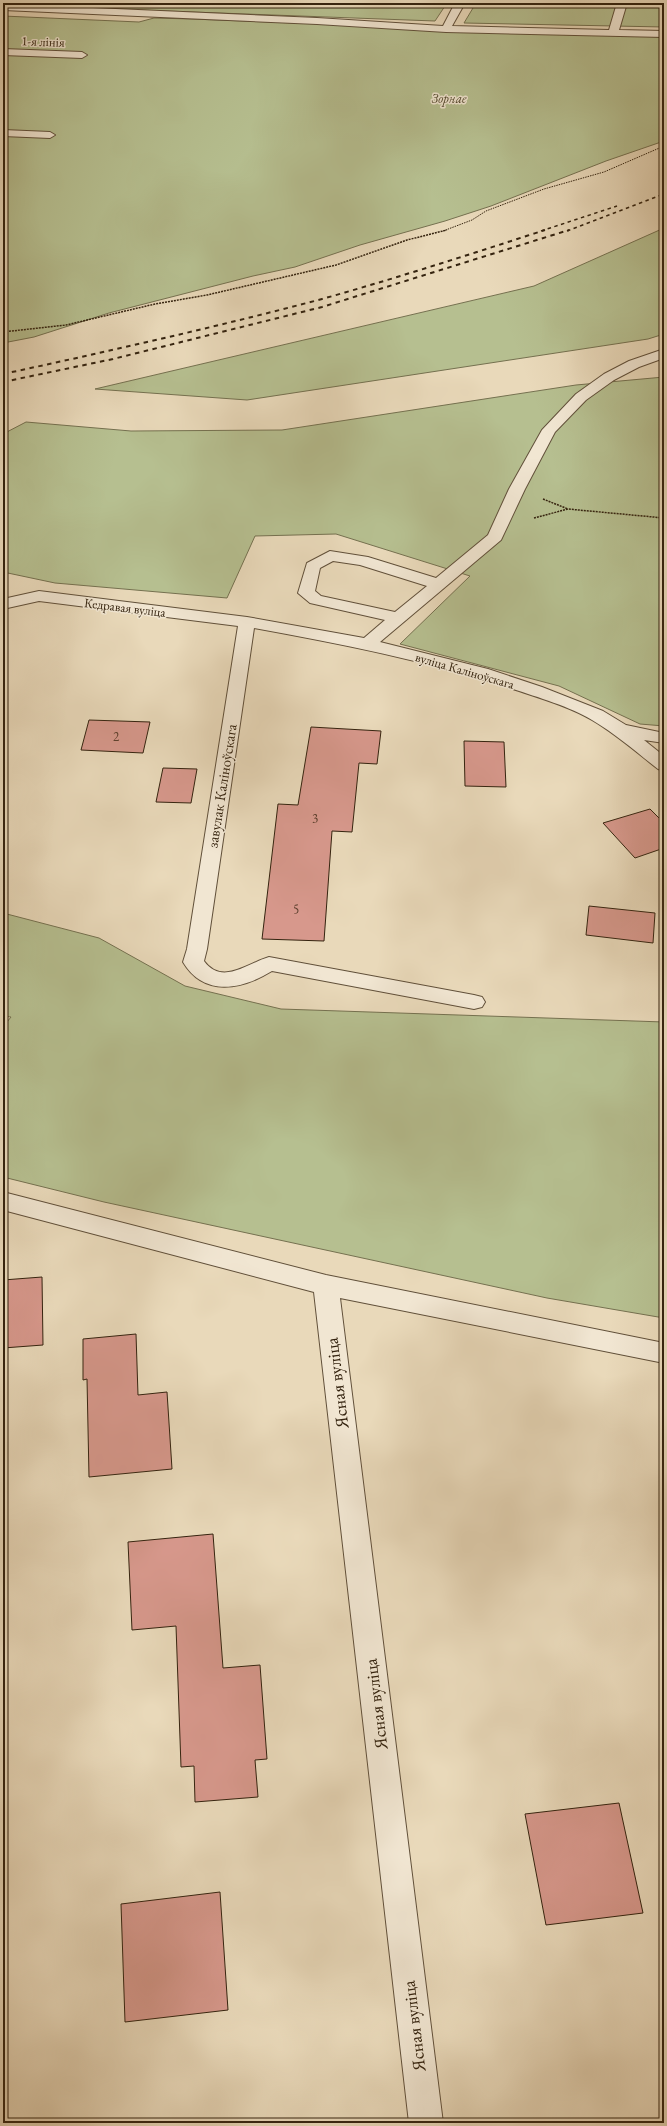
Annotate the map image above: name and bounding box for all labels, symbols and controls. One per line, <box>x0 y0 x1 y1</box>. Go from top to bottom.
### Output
street label: 1-я лінія <box>21 32 65 51</box>
park label: Зорнае <box>431 90 467 107</box>
street label: Кедравая вуліца <box>83 594 168 621</box>
street label: вуліца Каліноўскага <box>413 648 517 693</box>
street label: завулак Каліноўскага <box>202 723 241 849</box>
house number: 2 <box>113 728 120 745</box>
house number: 3 <box>312 810 318 827</box>
house number: 5 <box>293 901 299 918</box>
street label: Ясная вуліца <box>319 1335 354 1431</box>
street label: Ясная вуліца <box>358 1656 393 1752</box>
street label: Ясная вуліца <box>396 1978 431 2074</box>

